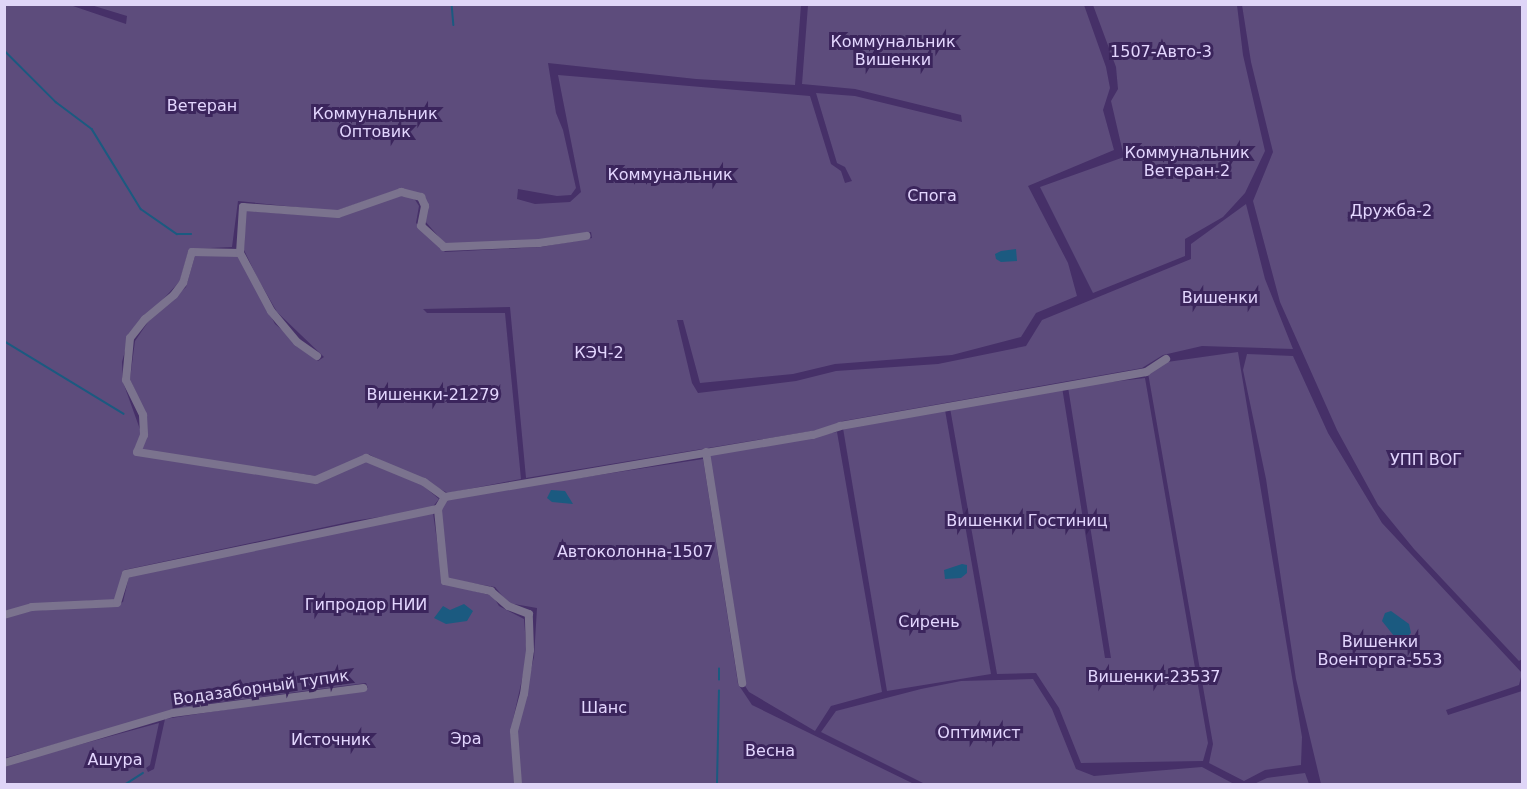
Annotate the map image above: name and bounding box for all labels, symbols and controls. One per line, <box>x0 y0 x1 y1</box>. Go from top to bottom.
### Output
park label: Коммунальник Вишенки <box>830 32 956 70</box>
park label: 1507-Авто-3 <box>1110 42 1212 62</box>
park label: Ветеран <box>167 96 237 116</box>
park label: Коммунальник Оптовик <box>312 104 438 142</box>
park label: Коммунальник Ветеран-2 <box>1124 143 1250 181</box>
park label: Коммунальник <box>607 165 733 185</box>
park label: Спога <box>907 186 957 206</box>
park label: Дружба-2 <box>1350 201 1432 221</box>
park label: Вишенки <box>1182 288 1258 308</box>
park label: КЭЧ-2 <box>574 343 624 363</box>
park label: Вишенки-21279 <box>366 385 500 405</box>
park label: УПП ВОГ <box>1390 450 1462 470</box>
park label: Вишенки Гостиниц <box>946 511 1108 531</box>
park label: Автоколонна-1507 <box>557 542 713 562</box>
park label: Гипродор НИИ <box>305 595 427 615</box>
park label: Сирень <box>898 612 960 632</box>
park label: Вишенки Военторга-553 <box>1318 632 1442 670</box>
street label: Водазаборный тупик <box>172 666 350 710</box>
park label: Вишенки-23537 <box>1087 667 1221 687</box>
park label: Шанс <box>581 698 627 718</box>
park label: Оптимист <box>937 723 1021 743</box>
park label: Эра <box>450 729 482 749</box>
park label: Источник <box>291 730 371 750</box>
park label: Весна <box>745 741 795 761</box>
park label: Ашура <box>87 750 143 770</box>

